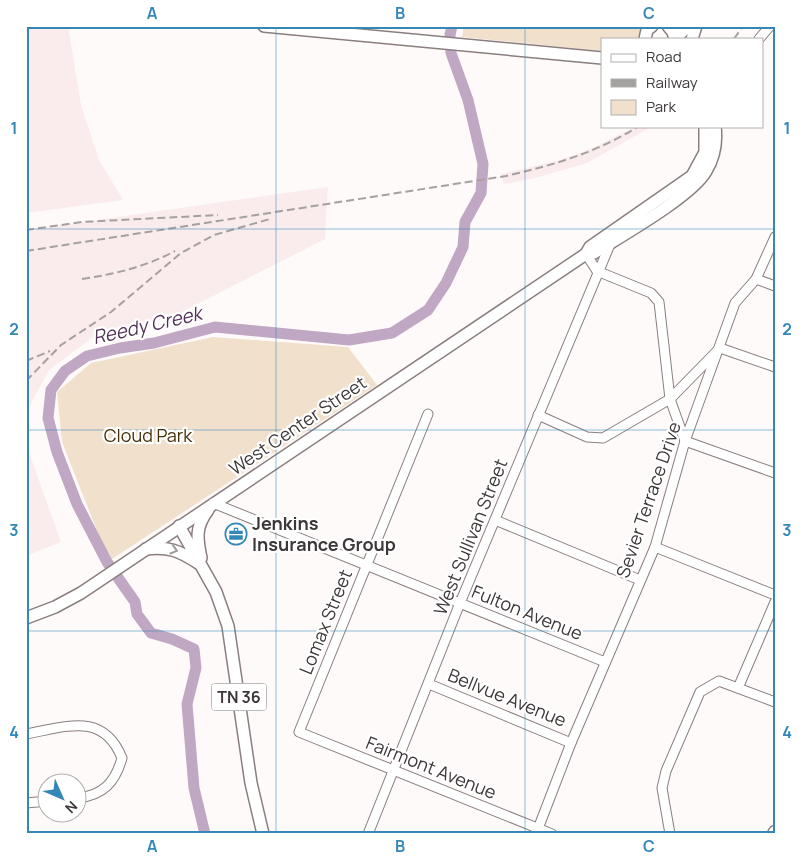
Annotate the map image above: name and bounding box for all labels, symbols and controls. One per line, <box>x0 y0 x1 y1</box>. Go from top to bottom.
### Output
text: A <box>147 2 158 24</box>
text: B <box>395 2 405 24</box>
text: C <box>643 2 655 24</box>
legend <box>601 38 764 128</box>
text: Road <box>646 46 682 67</box>
text: Railway <box>646 72 698 93</box>
text: Park <box>646 96 676 117</box>
text: 1 <box>10 117 18 139</box>
text: 1 <box>783 117 791 139</box>
water label: Reedy Creek <box>90 299 207 350</box>
text: 2 <box>9 318 19 340</box>
text: 2 <box>782 318 792 340</box>
street label: West Center Street <box>224 370 371 480</box>
street label: Sevier Terrace Drive <box>610 418 686 581</box>
park label: Cloud Park <box>104 423 193 447</box>
street label: West Sullivan Street <box>428 455 512 618</box>
place label: Jenkins Insurance Group <box>252 511 396 556</box>
text: 3 <box>9 519 19 541</box>
text: 3 <box>782 519 792 541</box>
office icon: Jenkins Insurance Group <box>224 522 248 546</box>
one-way arrow <box>169 544 178 554</box>
street label: Lomax Street <box>293 566 357 678</box>
street label: Fulton Avenue <box>468 579 586 645</box>
street label: Bellvue Avenue <box>445 662 570 732</box>
road number: TN 36 <box>212 684 266 710</box>
text: 4 <box>9 721 19 743</box>
text: 4 <box>782 721 792 743</box>
street label: Fairmont Avenue <box>363 730 500 804</box>
north arrow <box>38 772 88 822</box>
text: N <box>61 797 82 818</box>
text: A <box>147 835 158 857</box>
text: B <box>395 835 405 857</box>
text: C <box>643 835 655 857</box>

